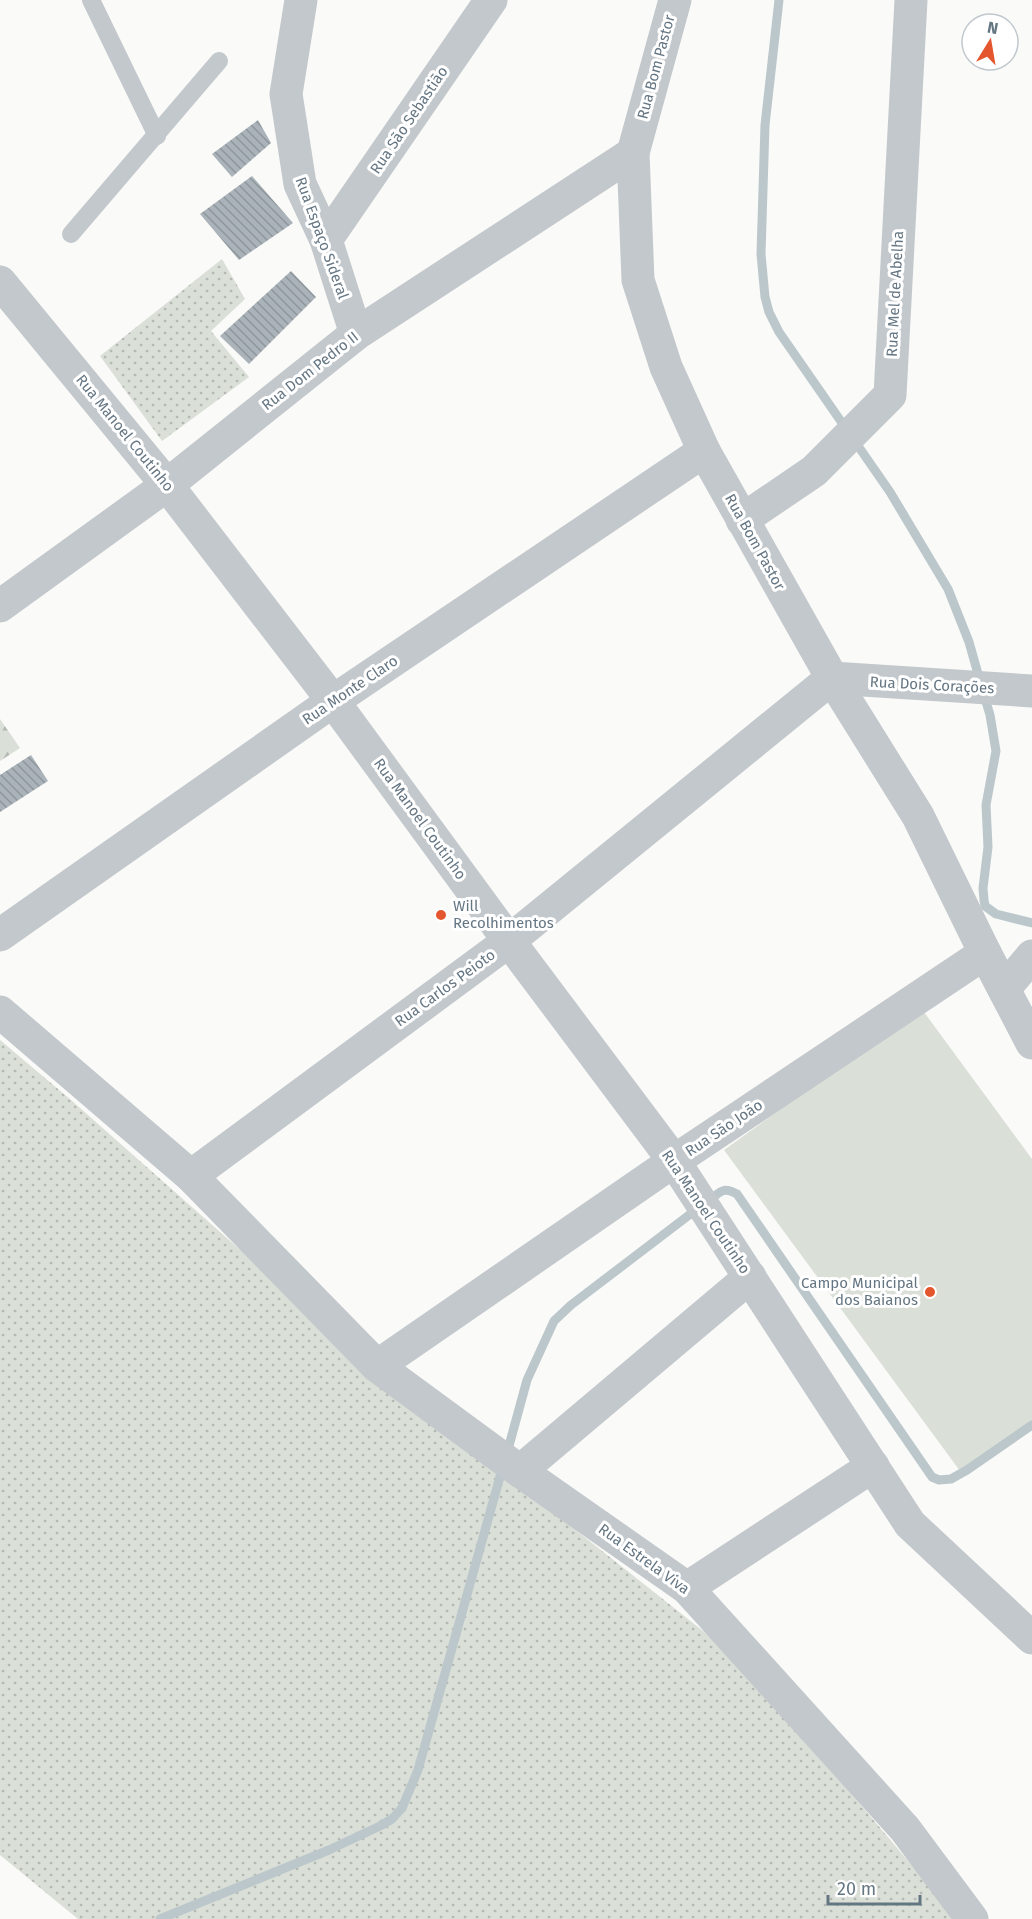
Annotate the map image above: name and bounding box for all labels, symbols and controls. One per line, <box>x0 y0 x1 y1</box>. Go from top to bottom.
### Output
north arrow <box>960 12 1020 72</box>
street label: Rua Bom Pastor <box>633 13 679 121</box>
text: N <box>986 17 1000 38</box>
street label: Rua São Sebastião <box>366 63 452 177</box>
street label: Rua Espaço Sideral <box>292 174 353 302</box>
street label: Rua Mel de Abelha <box>883 230 907 358</box>
street label: Rua Dom Pedro II <box>258 328 362 414</box>
street label: Rua Manoel Coutinho <box>72 371 178 495</box>
street label: Rua Bom Pastor <box>721 491 789 593</box>
street label: Rua Monte Claro <box>299 651 401 729</box>
street label: Rua Dois Corações <box>869 673 995 697</box>
street label: Rua Manoel Coutinho <box>370 755 470 883</box>
place label: Will Recolhimentos <box>453 897 554 932</box>
marker: Will Recolhimentos <box>434 908 448 922</box>
street label: Rua Carlos Peioto <box>391 946 499 1030</box>
street label: Rua São João <box>682 1096 766 1160</box>
street label: Rua Manoel Coutinho <box>658 1147 754 1277</box>
place label: Campo Municipal dos Baianos <box>801 1274 919 1309</box>
marker: Campo Municipal dos Baianos <box>923 1285 937 1299</box>
street label: Rua Estrela Viva <box>595 1520 693 1598</box>
scale bar <box>828 1868 920 1906</box>
text: 20 m <box>837 1878 876 1900</box>

